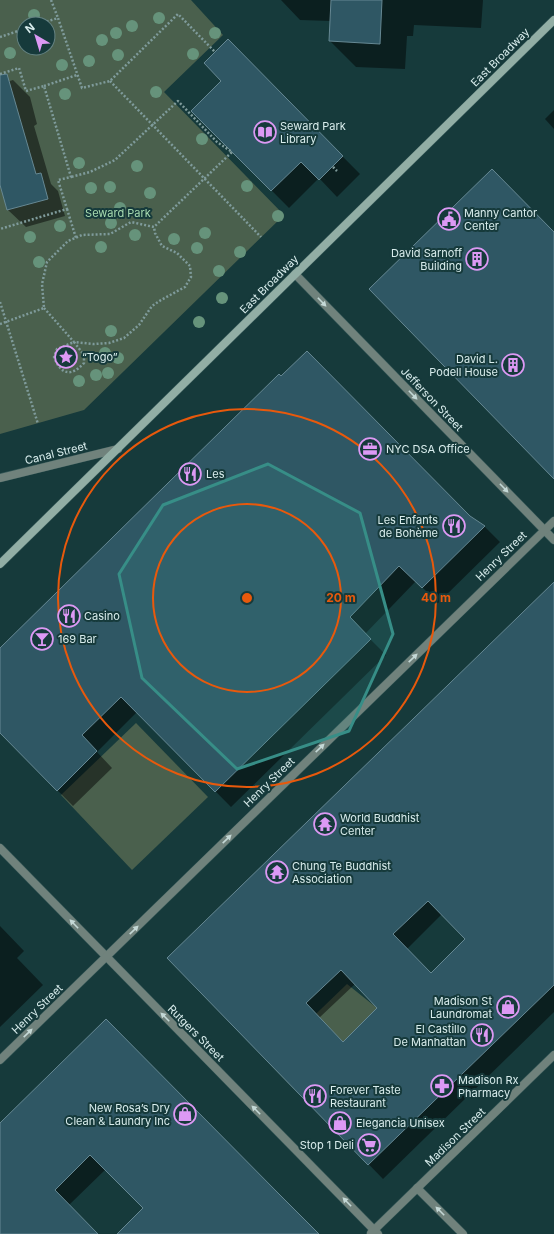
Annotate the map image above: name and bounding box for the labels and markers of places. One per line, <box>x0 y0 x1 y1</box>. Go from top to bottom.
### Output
library icon: Seward Park Library <box>252 119 278 145</box>
place label: Seward Park Library <box>280 119 346 146</box>
public building icon: Manny Cantor Center <box>436 206 462 232</box>
place label: Manny Cantor Center <box>464 206 537 233</box>
place label: David Sarnoff Building <box>391 246 462 273</box>
building icon: David Sarnoff Building <box>464 246 490 272</box>
place icon: “Togo” <box>53 344 79 370</box>
place label: “Togo” <box>82 350 118 364</box>
place label: David L. Podell House <box>429 352 498 379</box>
building icon: David L. Podell House <box>500 352 526 378</box>
office icon: NYC DSA Office <box>357 436 383 462</box>
place label: NYC DSA Office <box>386 442 470 456</box>
restaurant icon: Les <box>177 461 203 487</box>
place label: Les <box>206 467 225 481</box>
place label: Les Enfants de Bohème <box>377 513 438 540</box>
restaurant icon: Les Enfants de Bohème <box>441 513 467 539</box>
centre of rings <box>240 591 254 605</box>
restaurant icon: Casino <box>56 603 82 629</box>
place label: Casino <box>84 609 120 623</box>
bar icon: 169 Bar <box>29 626 55 652</box>
place label: 169 Bar <box>58 632 97 646</box>
temple icon: World Buddhist Center <box>312 811 338 837</box>
place label: World Buddhist Center <box>340 811 420 838</box>
temple icon: Chung Te Buddhist Association <box>264 859 290 885</box>
place label: Chung Te Buddhist Association <box>292 859 391 886</box>
place label: Madison St Laundromat <box>430 994 492 1021</box>
shop icon: Madison St Laundromat <box>495 994 521 1020</box>
place label: El Castillo De Manhattan <box>394 1022 466 1049</box>
restaurant icon: El Castillo De Manhattan <box>469 1022 495 1048</box>
pharmacy icon: Madison Rx Pharmacy <box>429 1073 455 1099</box>
place label: Madison Rx Pharmacy <box>458 1073 519 1100</box>
restaurant icon: Forever Taste Restaurant <box>302 1083 328 1109</box>
place label: Forever Taste Restaurant <box>330 1083 401 1110</box>
place label: New Rosa’s Dry Clean & Laundry Inc <box>65 1101 170 1128</box>
shop icon: New Rosa’s Dry Clean & Laundry Inc <box>172 1101 198 1127</box>
shop icon: Elegancia Unisex <box>327 1110 353 1136</box>
place label: Elegancia Unisex <box>356 1116 445 1130</box>
supermarket icon: Stop 1 Deli <box>356 1132 382 1158</box>
place label: Stop 1 Deli <box>300 1138 354 1152</box>

